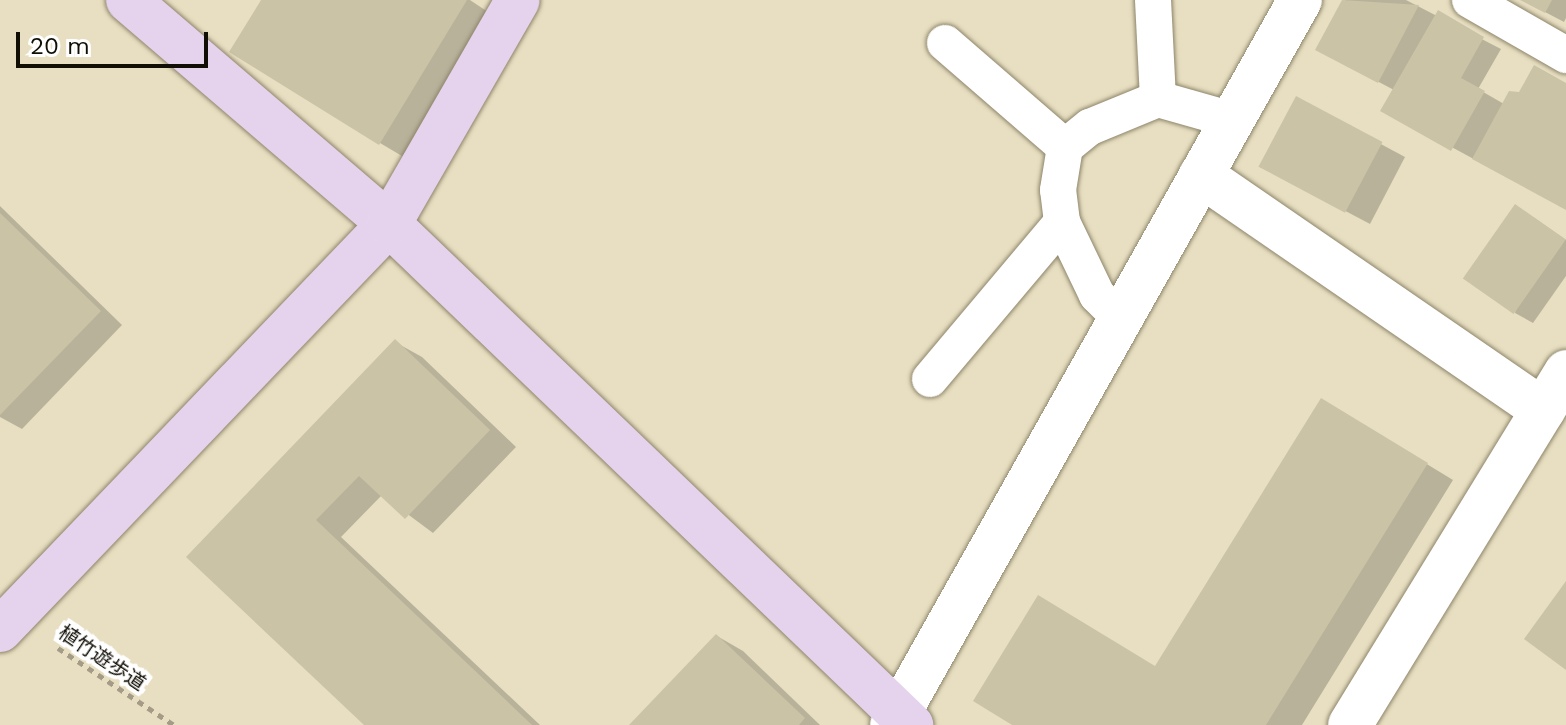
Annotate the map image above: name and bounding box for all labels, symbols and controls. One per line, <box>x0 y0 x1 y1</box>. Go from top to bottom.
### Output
scale bar <box>20 16 212 66</box>
text: 20 m <box>30 32 90 60</box>
street label: 植竹遊歩道 <box>54 620 150 696</box>

